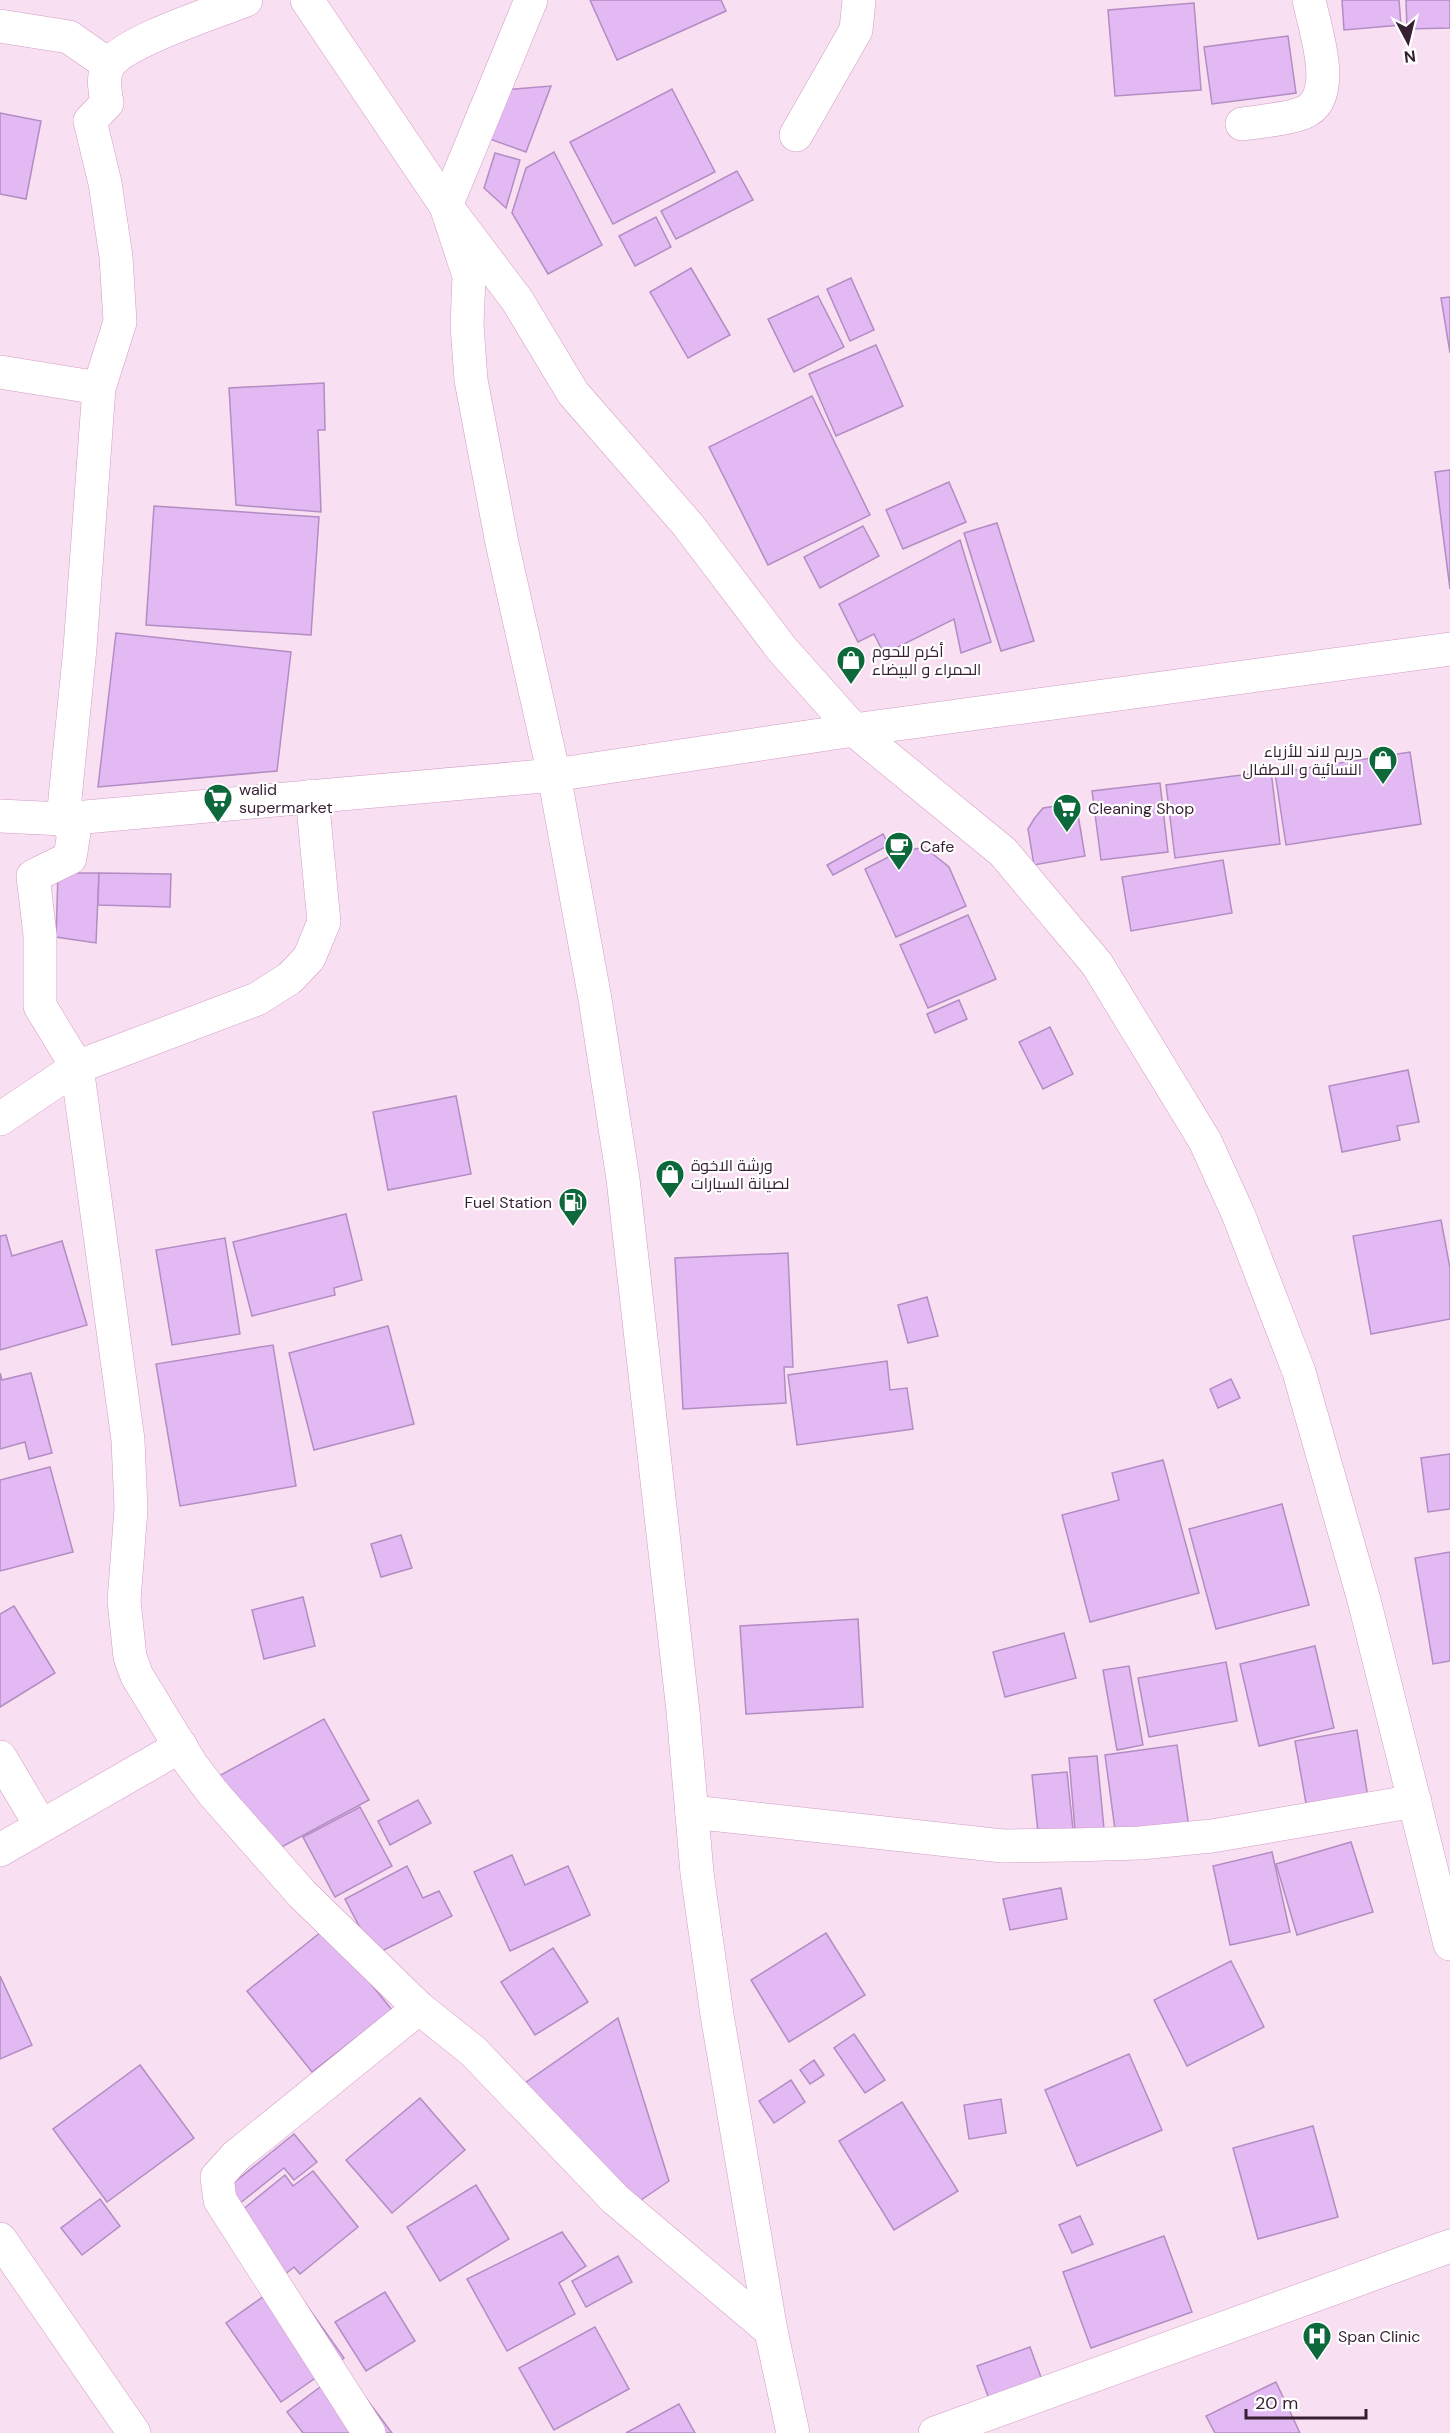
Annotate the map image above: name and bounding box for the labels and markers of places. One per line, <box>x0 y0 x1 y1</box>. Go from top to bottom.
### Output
place label: أكرم للحوم الحمراء و البيضاء <box>872 641 981 680</box>
shop icon: أكرم للحوم الحمراء و البيضاء <box>835 644 867 686</box>
place label: دريم لاند للأزياء النسائية و الاطفال <box>1243 741 1362 780</box>
shop icon: دريم لاند للأزياء النسائية و الاطفال <box>1367 744 1399 786</box>
place label: walid supermarket <box>239 779 333 818</box>
supermarket icon: walid supermarket <box>202 782 234 824</box>
supermarket icon: Cleaning Shop <box>1051 792 1083 834</box>
place label: Cleaning Shop <box>1088 798 1194 819</box>
cafe icon: Cafe <box>883 830 915 872</box>
place label: Cafe <box>920 836 954 857</box>
place label: ورشة الاخوة لصيانة السيارات <box>691 1155 789 1194</box>
shop icon: ورشة الاخوة لصيانة السيارات <box>654 1158 686 1200</box>
fuel station icon: Fuel Station <box>557 1186 589 1228</box>
place label: Fuel Station <box>465 1192 552 1213</box>
hospital icon: Span Clinic <box>1301 2320 1333 2362</box>
place label: Span Clinic <box>1338 2326 1421 2347</box>

